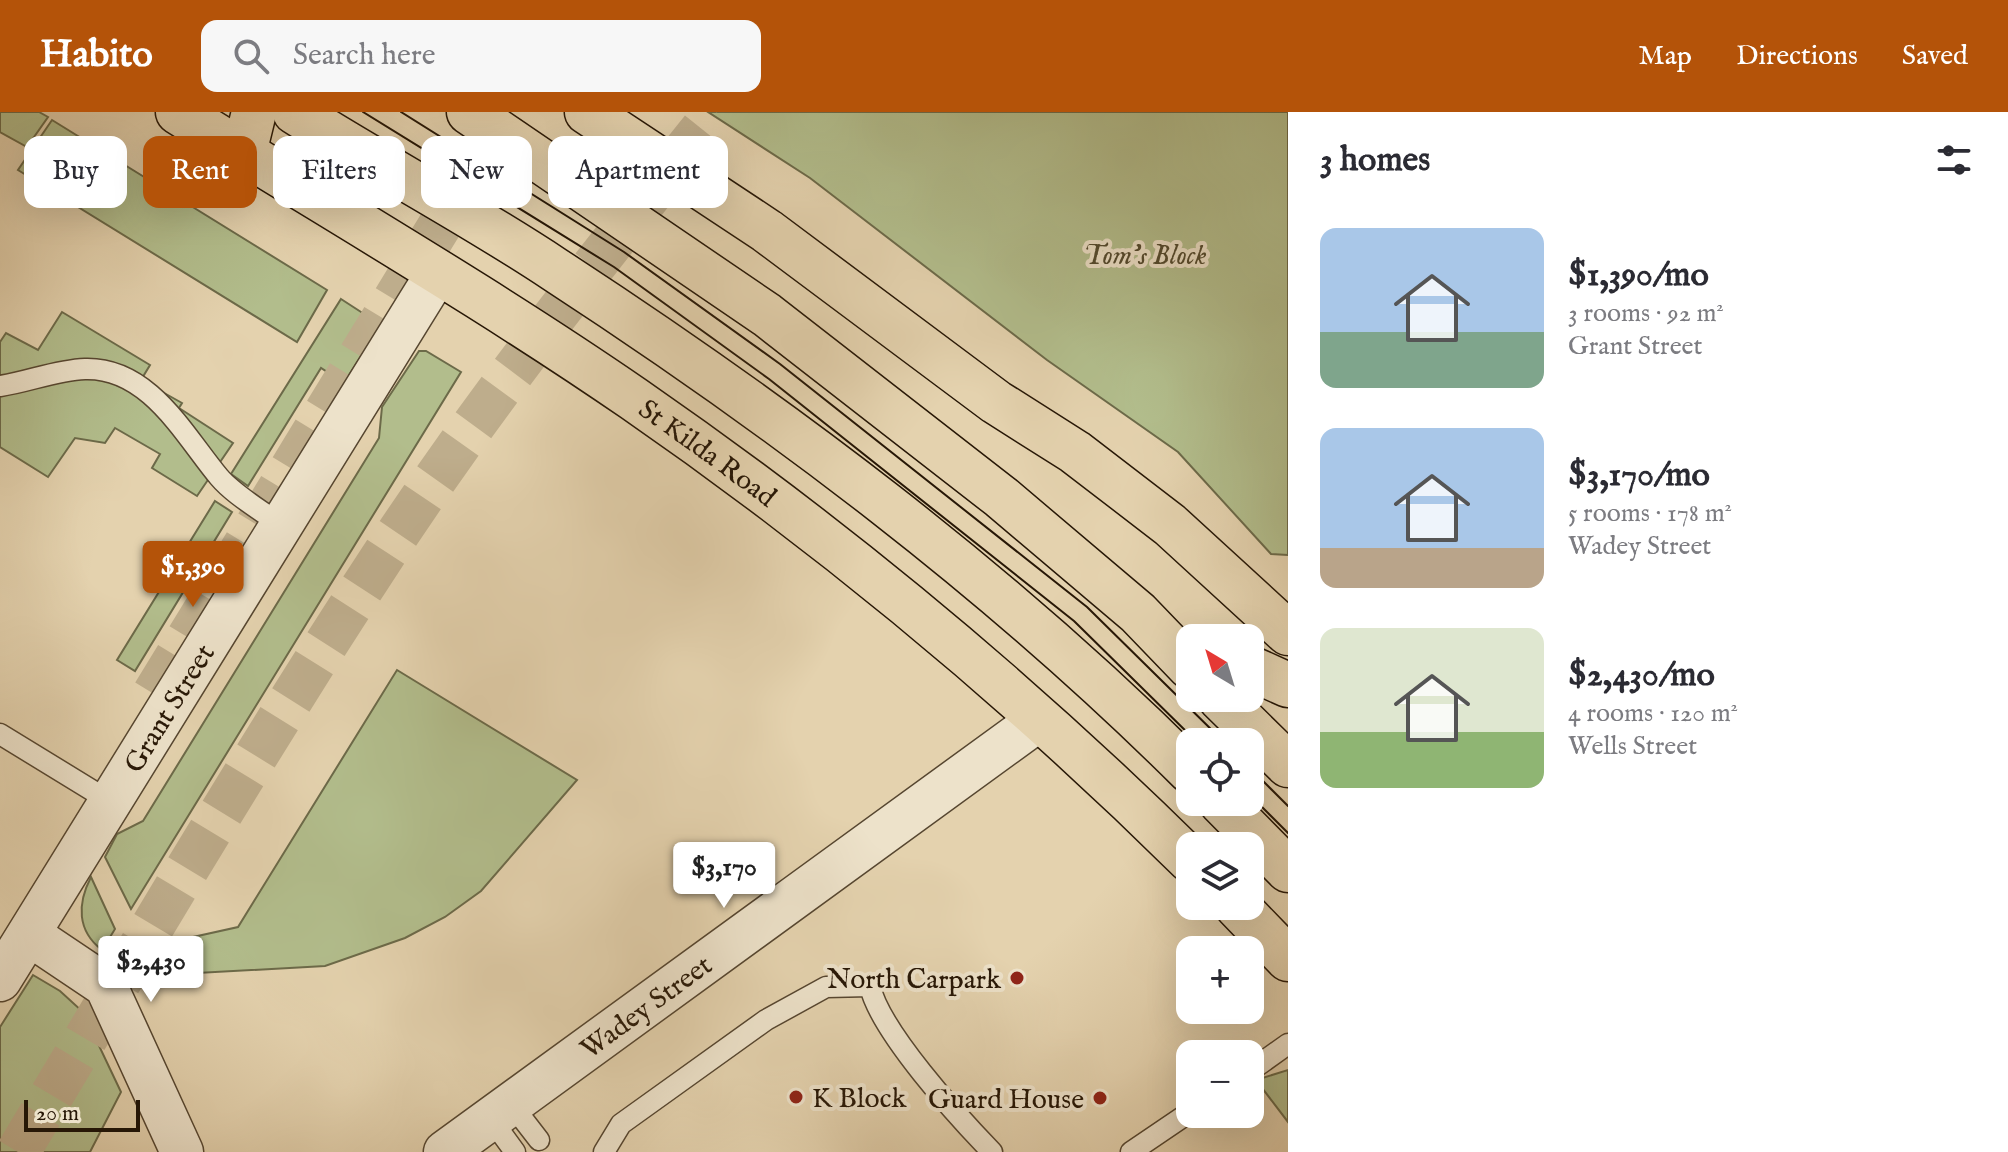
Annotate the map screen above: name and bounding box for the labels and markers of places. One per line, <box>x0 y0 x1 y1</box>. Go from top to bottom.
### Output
pin: $1,390 <box>128 541 258 609</box>
pin: $3,170 <box>659 842 789 910</box>
pin: $2,430 <box>86 936 216 1004</box>
place label: North Carpark <box>827 963 1002 998</box>
marker: North Carpark <box>1008 969 1026 987</box>
place label: K Block <box>812 1082 908 1117</box>
place label: Guard House <box>928 1083 1084 1118</box>
marker: K Block <box>787 1088 805 1106</box>
marker: Guard House <box>1091 1089 1109 1107</box>

